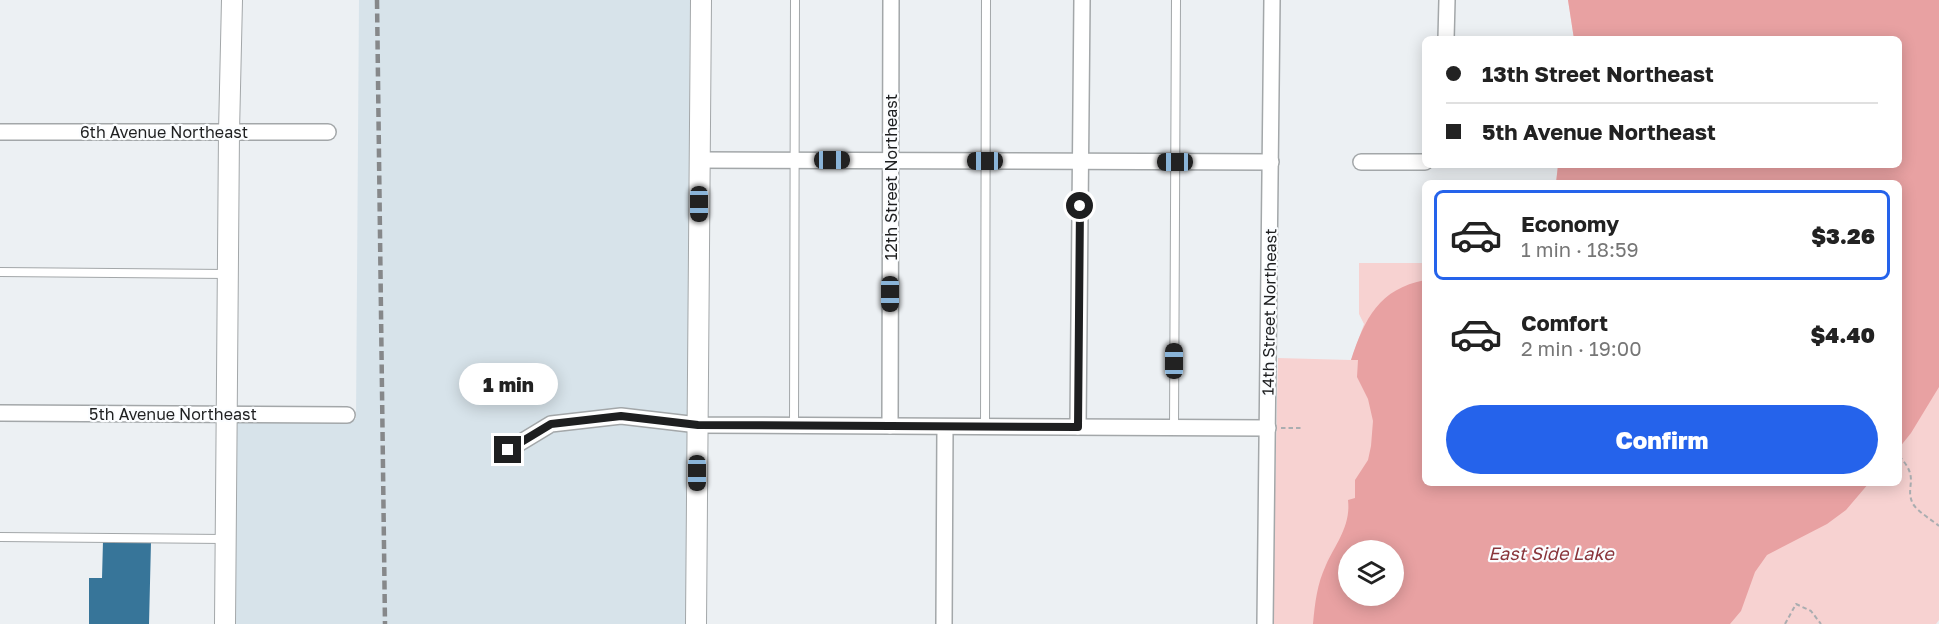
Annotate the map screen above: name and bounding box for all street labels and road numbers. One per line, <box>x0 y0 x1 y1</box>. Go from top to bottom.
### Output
street label: 12th Street Northeast <box>881 94 901 260</box>
street label: 6th Avenue Northeast <box>80 122 248 142</box>
street label: 14th Street Northeast <box>1258 228 1280 396</box>
street label: 5th Avenue Northeast <box>89 404 257 424</box>

